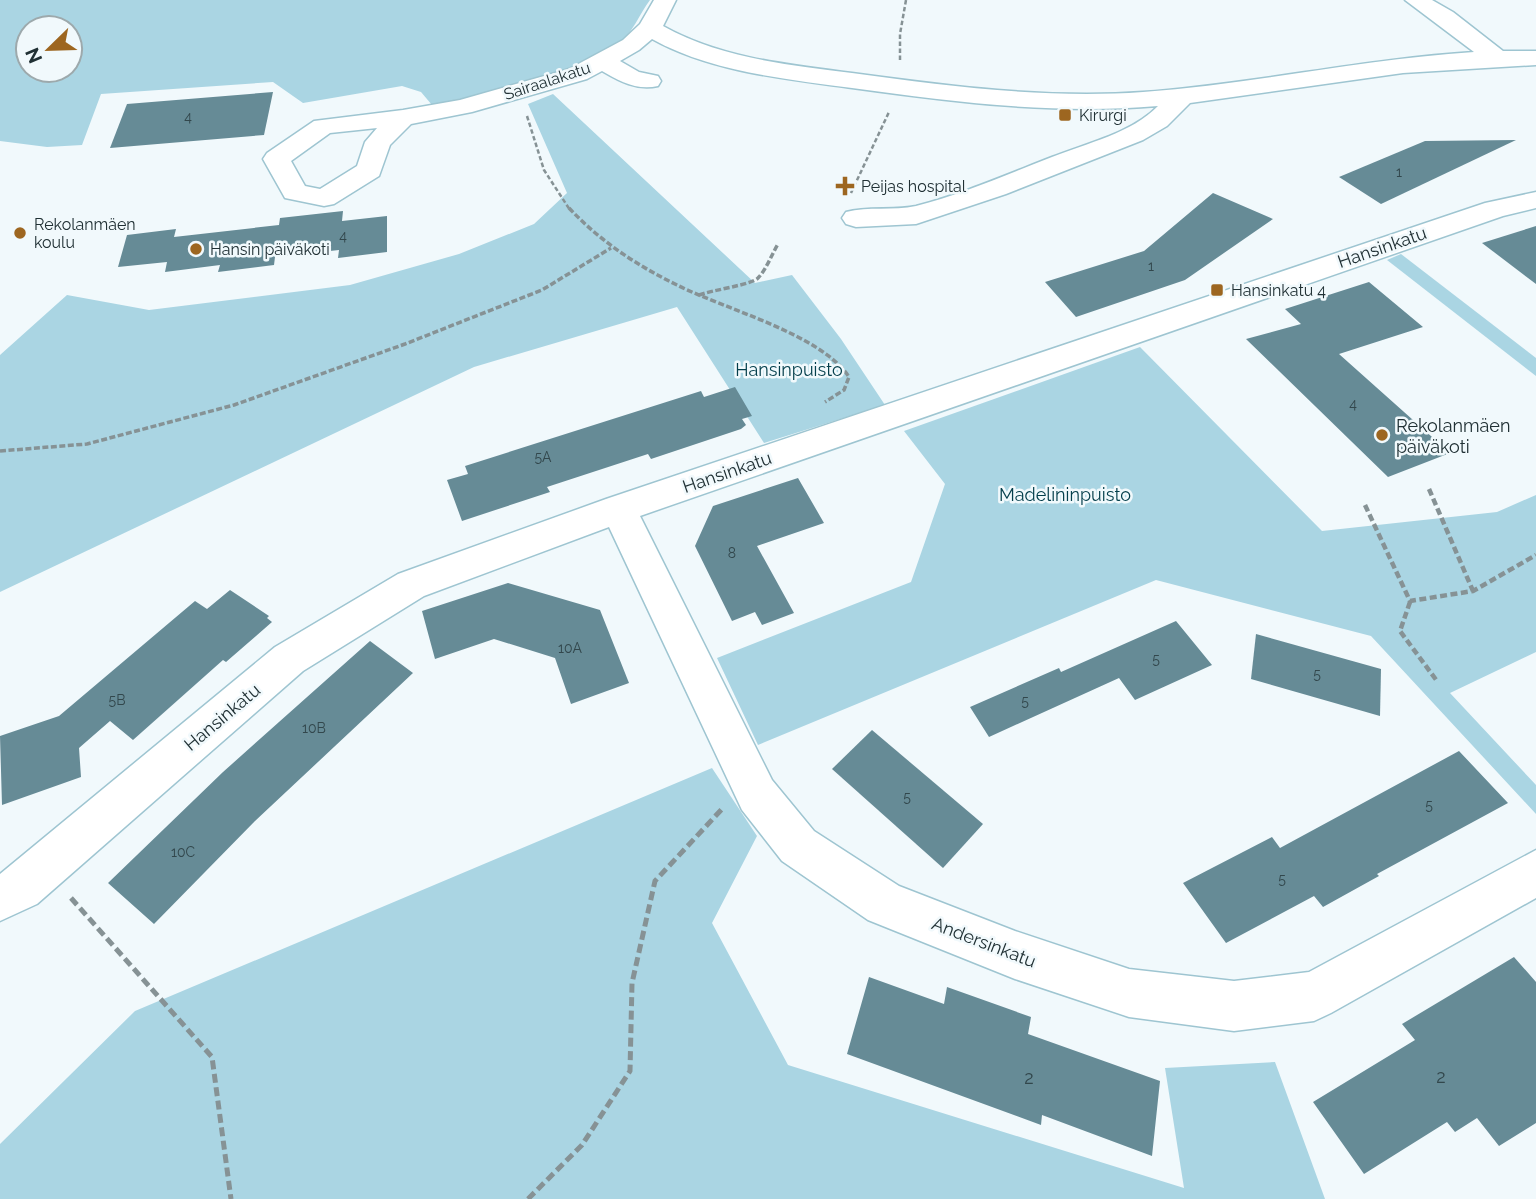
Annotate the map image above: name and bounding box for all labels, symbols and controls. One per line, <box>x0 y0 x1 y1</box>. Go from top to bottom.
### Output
north arrow <box>14 14 84 84</box>
text: N <box>20 45 46 67</box>
street label: Sairaalakatu <box>501 58 593 104</box>
place label: Kirurgi <box>1079 106 1127 125</box>
marker: Kirurgi <box>1057 107 1073 123</box>
house number: 4 <box>184 109 192 125</box>
house number: 1 <box>1396 164 1402 180</box>
marker: Peijas hospital <box>835 176 855 196</box>
place label: Peijas hospital <box>861 177 967 196</box>
place label: Rekolanmäen koulu <box>34 215 136 252</box>
street label: Hansinkatu <box>1335 222 1429 272</box>
marker: Rekolanmäen koulu <box>12 225 28 241</box>
house number: 4 <box>339 228 347 244</box>
place label: Hansin päiväkoti <box>210 240 330 259</box>
marker: Hansin päiväkoti <box>188 241 204 257</box>
house number: 1 <box>1148 258 1154 274</box>
place label: Hansinkatu 4 <box>1231 281 1326 300</box>
marker: Hansinkatu 4 <box>1209 282 1225 298</box>
park label: Hansinpuisto <box>735 359 843 380</box>
house number: 4 <box>1349 396 1357 412</box>
place label: Rekolanmäen päiväkoti <box>1396 415 1510 457</box>
marker: Rekolanmäen päiväkoti <box>1374 427 1390 443</box>
street label: Hansinkatu <box>680 447 774 497</box>
house number: 5A <box>534 449 552 465</box>
park label: Madelininpuisto <box>999 484 1131 505</box>
house number: 8 <box>728 545 736 561</box>
house number: 10A <box>558 640 582 656</box>
house number: 5 <box>1152 651 1160 667</box>
house number: 5 <box>1313 666 1321 682</box>
street label: Hansinkatu <box>180 679 264 755</box>
house number: 5B <box>109 692 125 708</box>
house number: 5 <box>1021 693 1029 709</box>
house number: 10B <box>302 720 326 736</box>
house number: 5 <box>903 789 911 805</box>
house number: 5 <box>1425 797 1433 813</box>
house number: 10C <box>171 844 195 860</box>
house number: 5 <box>1278 871 1286 887</box>
street label: Andersinkatu <box>929 913 1039 971</box>
house number: 2 <box>1436 1066 1446 1087</box>
house number: 2 <box>1024 1067 1034 1088</box>

